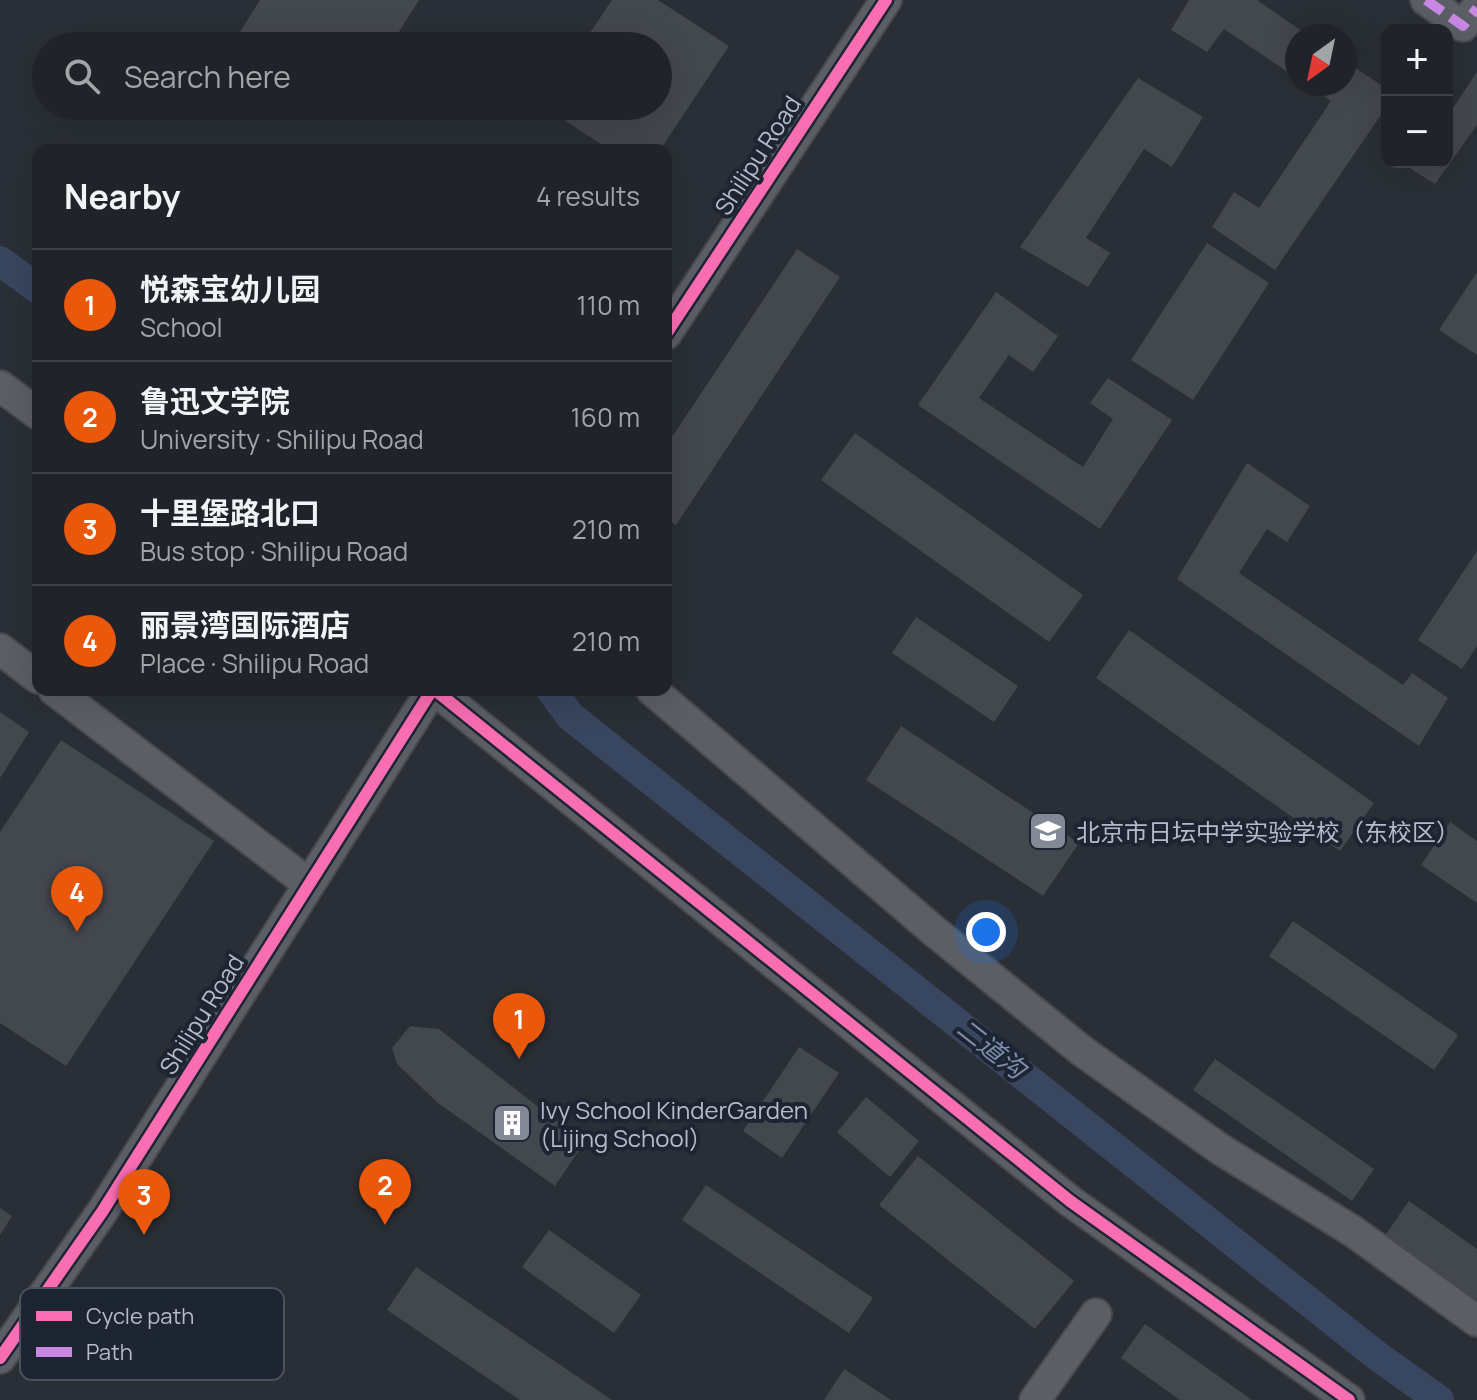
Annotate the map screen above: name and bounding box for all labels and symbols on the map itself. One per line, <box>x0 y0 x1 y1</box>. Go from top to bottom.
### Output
north arrow <box>1285 24 1357 96</box>
street label: Shilipu Road <box>706 89 808 221</box>
school or university icon: 北京市日坛中学实验学校（东校区） <box>1027 810 1069 852</box>
place label: 北京市日坛中学实验学校（东校区） <box>1076 815 1460 848</box>
pin: 4 <box>51 866 103 932</box>
your location <box>966 912 1006 952</box>
street label: Shilipu Road <box>151 948 251 1080</box>
pin: 1 <box>493 993 545 1059</box>
water label: 二道沟 <box>950 1010 1036 1088</box>
place label: Ivy School KinderGarden (Lijing School) <box>540 1093 808 1154</box>
building icon: Ivy School KinderGarden (Lijing School) <box>491 1102 533 1144</box>
pin: 2 <box>359 1159 411 1225</box>
pin: 3 <box>118 1169 170 1235</box>
legend <box>20 1288 284 1380</box>
text: Cycle path <box>86 1301 194 1331</box>
text: Path <box>86 1337 133 1367</box>

